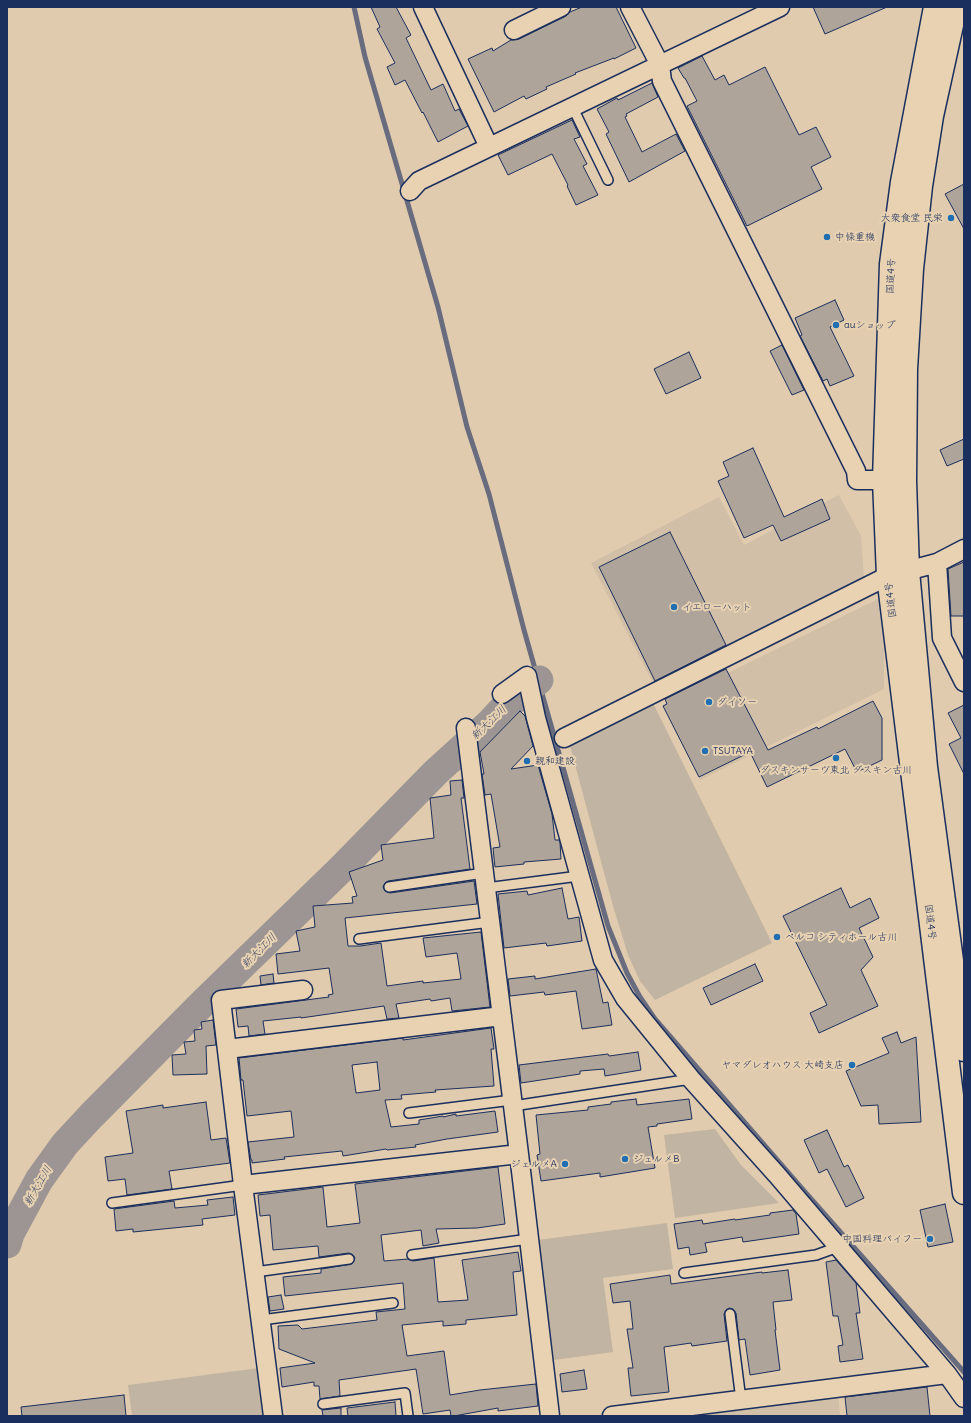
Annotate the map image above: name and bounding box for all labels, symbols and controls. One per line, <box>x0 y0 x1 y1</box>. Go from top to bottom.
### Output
place label: 大衆食堂 民栄 <box>881 212 943 224</box>
marker: 大衆食堂 民栄 <box>946 213 956 223</box>
place label: 中條重機 <box>835 231 875 243</box>
marker: 中條重機 <box>822 232 832 242</box>
street label: 国道4号 <box>884 258 898 294</box>
place label: auショップ <box>844 319 895 331</box>
marker: auショップ <box>831 320 841 330</box>
street label: 国道4号 <box>883 582 899 618</box>
place label: イエローハット <box>682 601 752 613</box>
marker: イエローハット <box>669 602 679 612</box>
place label: ダイソー <box>717 696 757 708</box>
marker: ダイソー <box>704 697 714 707</box>
water label: 新大江川 <box>469 703 509 743</box>
place label: TSUTAYA <box>713 745 753 757</box>
marker: TSUTAYA <box>700 746 710 756</box>
marker: ダスキンサーヴ東北 ダスキン古川 <box>831 753 841 763</box>
place label: 親和建設 <box>535 755 575 767</box>
marker: 親和建設 <box>522 756 532 766</box>
place label: ダスキンサーヴ東北 ダスキン古川 <box>760 764 912 776</box>
street label: 国道4号 <box>922 904 938 940</box>
water label: 新大江川 <box>239 931 279 971</box>
place label: ベルコ シティホール古川 <box>785 931 897 943</box>
marker: ベルコ シティホール古川 <box>772 932 782 942</box>
place label: ヤマダレオハウス 大崎支店 <box>722 1059 844 1071</box>
marker: ヤマダレオハウス 大崎支店 <box>847 1060 857 1070</box>
place label: ジェルメB <box>633 1153 680 1165</box>
marker: ジェルメB <box>620 1154 630 1164</box>
place label: ジェルメA <box>511 1158 557 1170</box>
marker: ジェルメA <box>560 1159 570 1169</box>
water label: 新大江川 <box>21 1164 55 1208</box>
place label: 中国料理パイフー <box>842 1233 922 1245</box>
marker: 中国料理パイフー <box>925 1234 935 1244</box>

